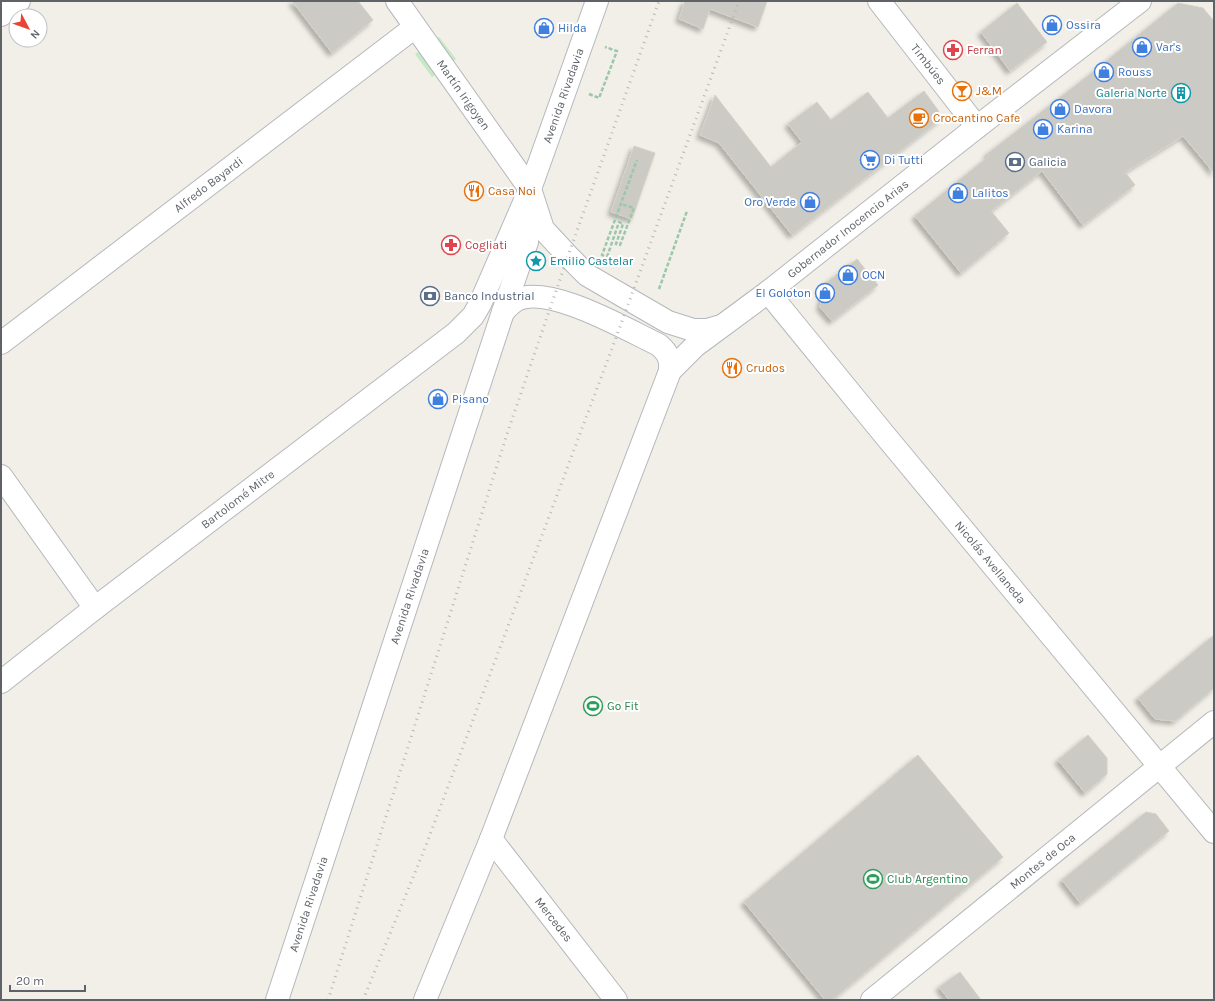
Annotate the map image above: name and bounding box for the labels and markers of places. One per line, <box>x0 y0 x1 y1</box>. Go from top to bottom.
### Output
shop icon: Ossira <box>1041 14 1063 36</box>
shop icon: Hilda <box>533 17 555 39</box>
place label: Ossira <box>1066 18 1101 32</box>
place label: Hilda <box>558 21 587 35</box>
shop icon: Var's <box>1131 36 1153 58</box>
pharmacy icon: Ferran <box>942 39 964 61</box>
place label: Var's <box>1156 40 1181 54</box>
place label: Ferran <box>967 43 1002 57</box>
shop icon: Rouss <box>1093 61 1115 83</box>
place label: Rouss <box>1118 65 1152 79</box>
bar icon: J&M <box>951 80 973 102</box>
building icon: Galeria Norte <box>1170 82 1192 104</box>
place label: J&M <box>976 84 1002 98</box>
place label: Galeria Norte <box>1096 86 1167 100</box>
shop icon: Davora <box>1049 98 1071 120</box>
place label: Davora <box>1074 102 1112 116</box>
cafe icon: Crocantino Cafe <box>908 107 930 129</box>
place label: Crocantino Cafe <box>933 111 1020 125</box>
shop icon: Karina <box>1032 118 1054 140</box>
place label: Karina <box>1057 122 1093 136</box>
supermarket icon: Di Tutti <box>859 149 881 171</box>
bank icon: Galicia <box>1004 151 1026 173</box>
place label: Di Tutti <box>884 153 923 167</box>
place label: Galicia <box>1029 155 1067 169</box>
restaurant icon: Casa Noi <box>463 180 485 202</box>
shop icon: Lalitos <box>947 182 969 204</box>
place label: Casa Noi <box>488 184 536 198</box>
place label: Lalitos <box>972 186 1009 200</box>
shop icon: Oro Verde <box>799 191 821 213</box>
place label: Oro Verde <box>744 195 796 209</box>
pharmacy icon: Cogliati <box>440 234 462 256</box>
place label: Cogliati <box>465 238 507 252</box>
place icon: Emilio Castelar <box>525 250 547 272</box>
place label: Emilio Castelar <box>550 254 634 268</box>
shop icon: OCN <box>837 264 859 286</box>
place label: OCN <box>862 268 885 282</box>
shop icon: El Goloton <box>814 282 836 304</box>
bank icon: Banco Industrial <box>419 285 441 307</box>
place label: El Goloton <box>756 286 811 300</box>
place label: Banco Industrial <box>444 289 535 303</box>
restaurant icon: Crudos <box>721 357 743 379</box>
place label: Crudos <box>746 361 785 375</box>
shop icon: Pisano <box>427 388 449 410</box>
place label: Pisano <box>452 392 489 406</box>
sports icon: Go Fit <box>582 695 604 717</box>
place label: Go Fit <box>607 699 639 713</box>
sports icon: Club Argentino <box>862 868 884 890</box>
place label: Club Argentino <box>887 872 968 886</box>

